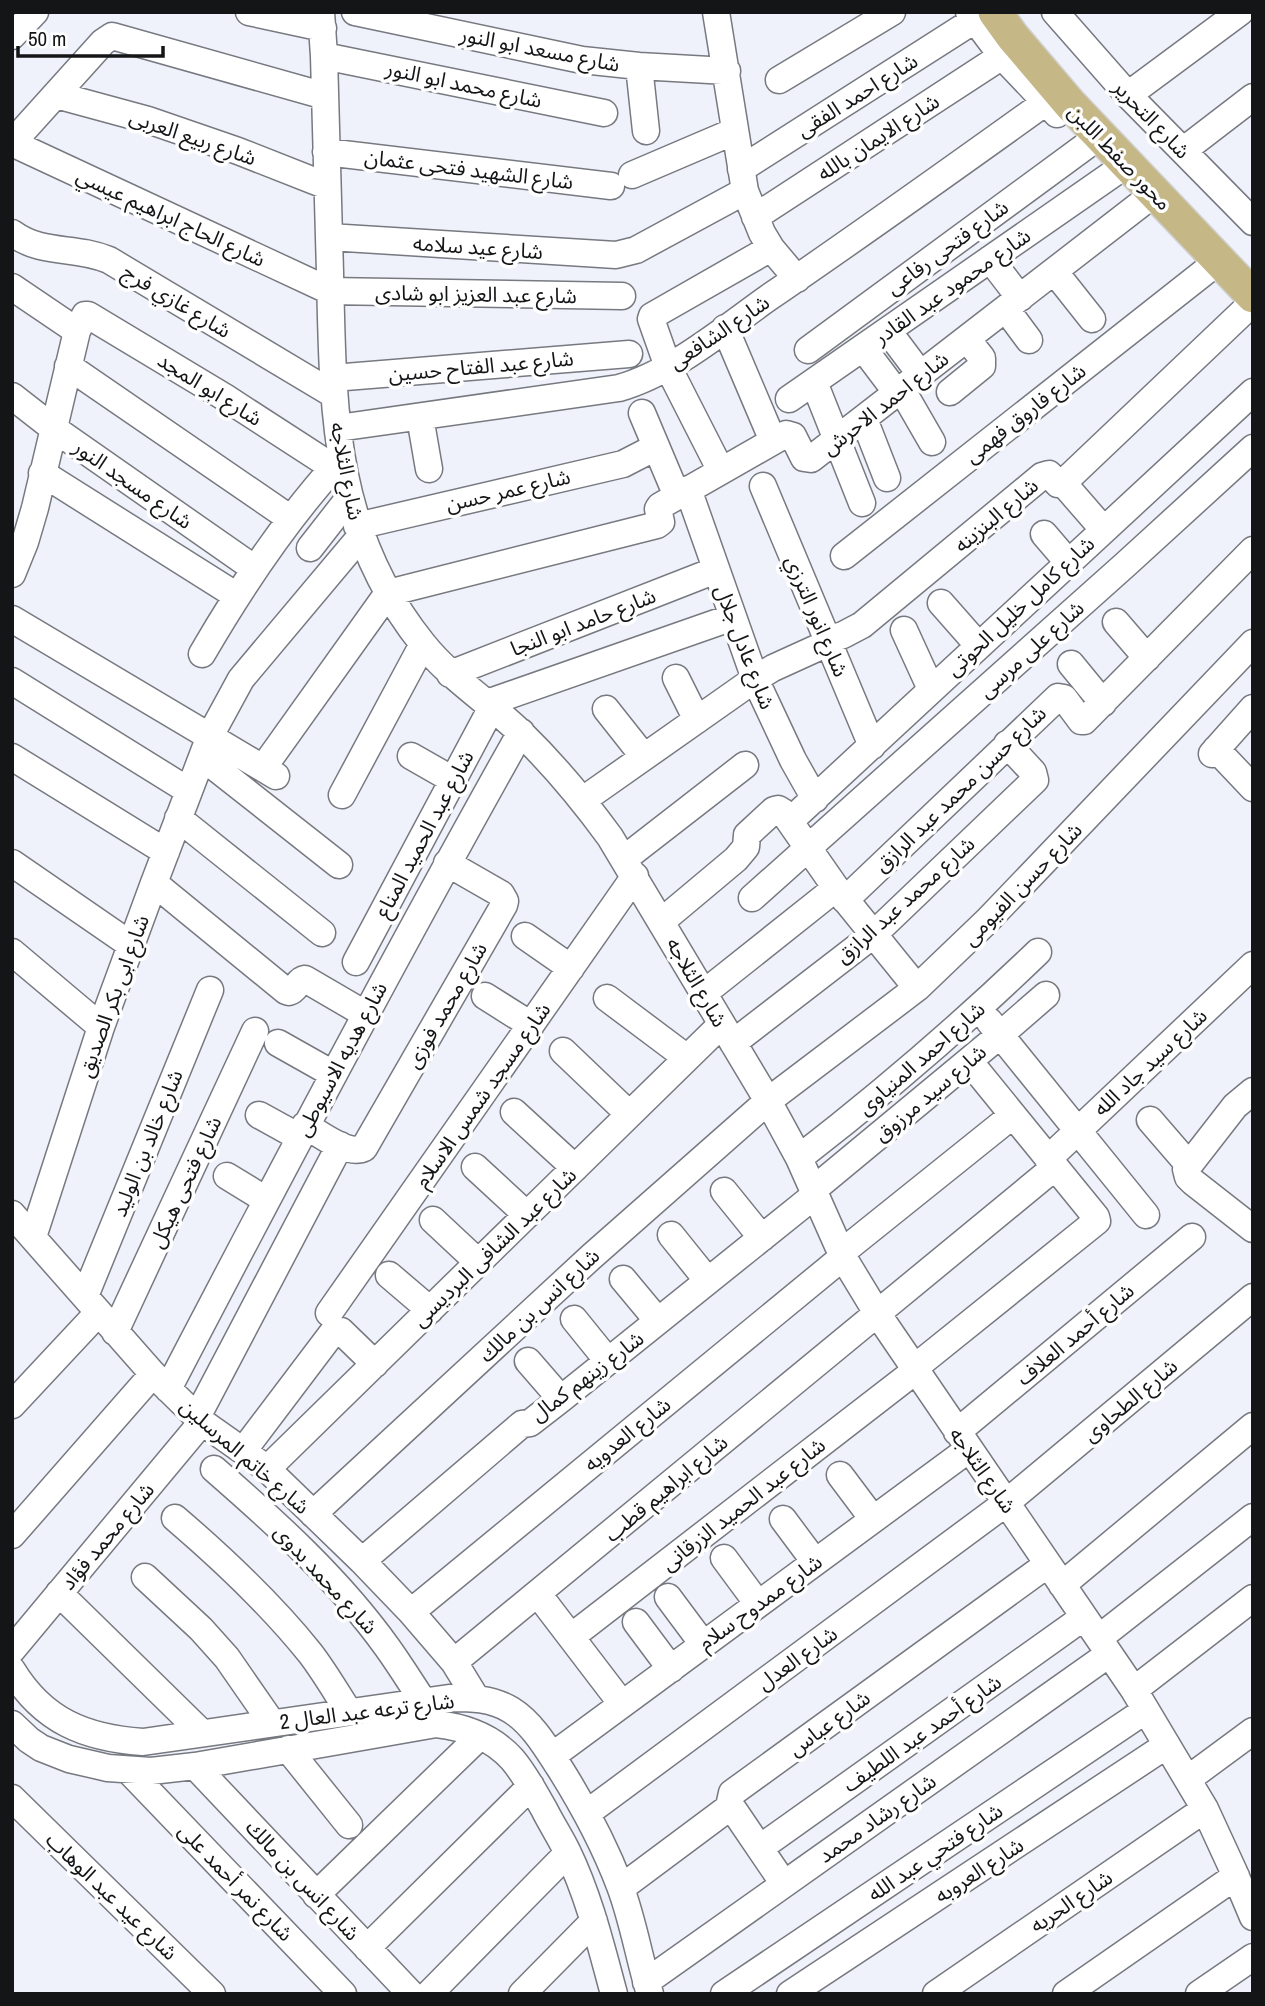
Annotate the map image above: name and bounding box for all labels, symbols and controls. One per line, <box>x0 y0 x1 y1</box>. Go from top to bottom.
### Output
scale bar <box>18 14 163 58</box>
street label: شارع مسعد ابو النور <box>456 19 622 80</box>
text: 50 m <box>28 24 66 53</box>
street label: شارع احمد الفقى <box>791 46 924 145</box>
street label: شارع محمد ابو النور <box>382 53 545 116</box>
street label: شارع التحرير <box>1106 72 1197 166</box>
street label: شارع الايمان بالله <box>811 87 945 188</box>
street label: محور صفط اللبن <box>1062 97 1178 217</box>
street label: شارع ربيع العربى <box>125 102 260 173</box>
street label: شارع الشهيد فتحى عثمان <box>363 142 575 197</box>
street label: شارع الحاج ابراهيم عيسي <box>71 160 270 275</box>
street label: شارع فتحى رفاعى <box>880 193 1015 302</box>
street label: شارع محمود عبد القادر <box>867 221 1037 352</box>
street label: شارع عيد سلامه <box>412 228 544 267</box>
street label: شارع غازي فرج <box>116 257 237 346</box>
street label: شارع عبد العزيز ابو شادى <box>375 278 577 311</box>
street label: شارع الشافعى <box>663 288 776 377</box>
street label: شارع عبد الفتاح حسين <box>387 343 575 390</box>
street label: شارع احمد الاحرش <box>815 344 955 463</box>
street label: شارع ابو المجد <box>152 345 268 433</box>
street label: شارع فاروق فهمى <box>958 356 1092 470</box>
street label: شارع الثلاجه <box>322 420 371 523</box>
street label: شارع مسجد النور <box>66 432 198 537</box>
street label: شارع عمر حسن <box>443 462 573 519</box>
street label: شارع البنزينه <box>948 471 1045 560</box>
street label: شارع كامل خليل الحوتى <box>939 529 1101 683</box>
street label: شارع انور الترزي <box>777 551 856 682</box>
street label: شارع عادل جلال <box>707 580 782 714</box>
street label: شارع حامد ابو النجا <box>506 581 660 664</box>
street label: شارع على مرسى <box>972 594 1091 705</box>
street label: شارع حسن محمد عبد الرازق <box>868 699 1053 880</box>
street label: شارع عبد الحميد المناع <box>368 745 481 923</box>
street label: شارع حسن الفيومى <box>956 816 1089 953</box>
street label: شارع محمد عبد الرازق <box>829 829 982 971</box>
street label: شارع ابى بكر الصديق <box>70 911 157 1082</box>
street label: شارع الثلاجه <box>659 932 734 1033</box>
street label: شارع محمد فوزى <box>398 937 495 1074</box>
street label: شارع هديه الاسيوطى <box>288 977 395 1142</box>
street label: شارع احمد المنياوى <box>851 994 992 1122</box>
street label: شارع مسجد شمس الاسلام <box>407 996 559 1195</box>
street label: شارع سيد جاد الله <box>1087 1002 1214 1123</box>
street label: شارع سيد مرزوق <box>868 1037 993 1149</box>
street label: شارع خالد بن الوليد <box>104 1065 191 1221</box>
street label: شارع فتحى هيكل <box>142 1111 229 1253</box>
street label: شارع عبد الشافى البرديسى <box>405 1161 583 1334</box>
street label: شارع انس بن مالك <box>472 1241 606 1369</box>
street label: شارع أحمد العلاف <box>1010 1276 1141 1393</box>
street label: شارع زينهم كمال <box>524 1324 650 1429</box>
street label: شارع الطحاوى <box>1076 1352 1184 1449</box>
street label: شارع العدويه <box>577 1390 677 1479</box>
street label: شارع خاتم المرسلين <box>173 1391 316 1521</box>
street label: شارع الثلاجه <box>942 1421 1023 1520</box>
street label: شارع ابراهيم قطب <box>598 1428 735 1549</box>
street label: شارع عبد الحميد الزرقانى <box>655 1430 832 1578</box>
street label: شارع محمد فؤاد <box>53 1476 161 1597</box>
street label: شارع محمد بدوى <box>267 1518 384 1641</box>
street label: شارع ممدوح سلام <box>692 1547 829 1659</box>
street label: شارع العدل <box>751 1619 844 1698</box>
street label: شارع أحمد عبد اللطيف <box>837 1667 1008 1799</box>
street label: شارع عباس <box>782 1683 877 1763</box>
street label: شارع ترعه عبد العال 2 <box>278 1686 456 1737</box>
street label: شارع رشاد محمد <box>812 1767 942 1870</box>
street label: شارع فتحي عبد الله <box>862 1796 1009 1910</box>
street label: شارع انس بن مالك <box>239 1813 367 1947</box>
street label: شارع نمر أحمد على <box>171 1816 300 1948</box>
street label: شارع عيد عبد الوهاب <box>39 1825 184 1967</box>
street label: شارع العروبه <box>929 1830 1030 1910</box>
street label: شارع الحريه <box>1024 1863 1119 1940</box>

